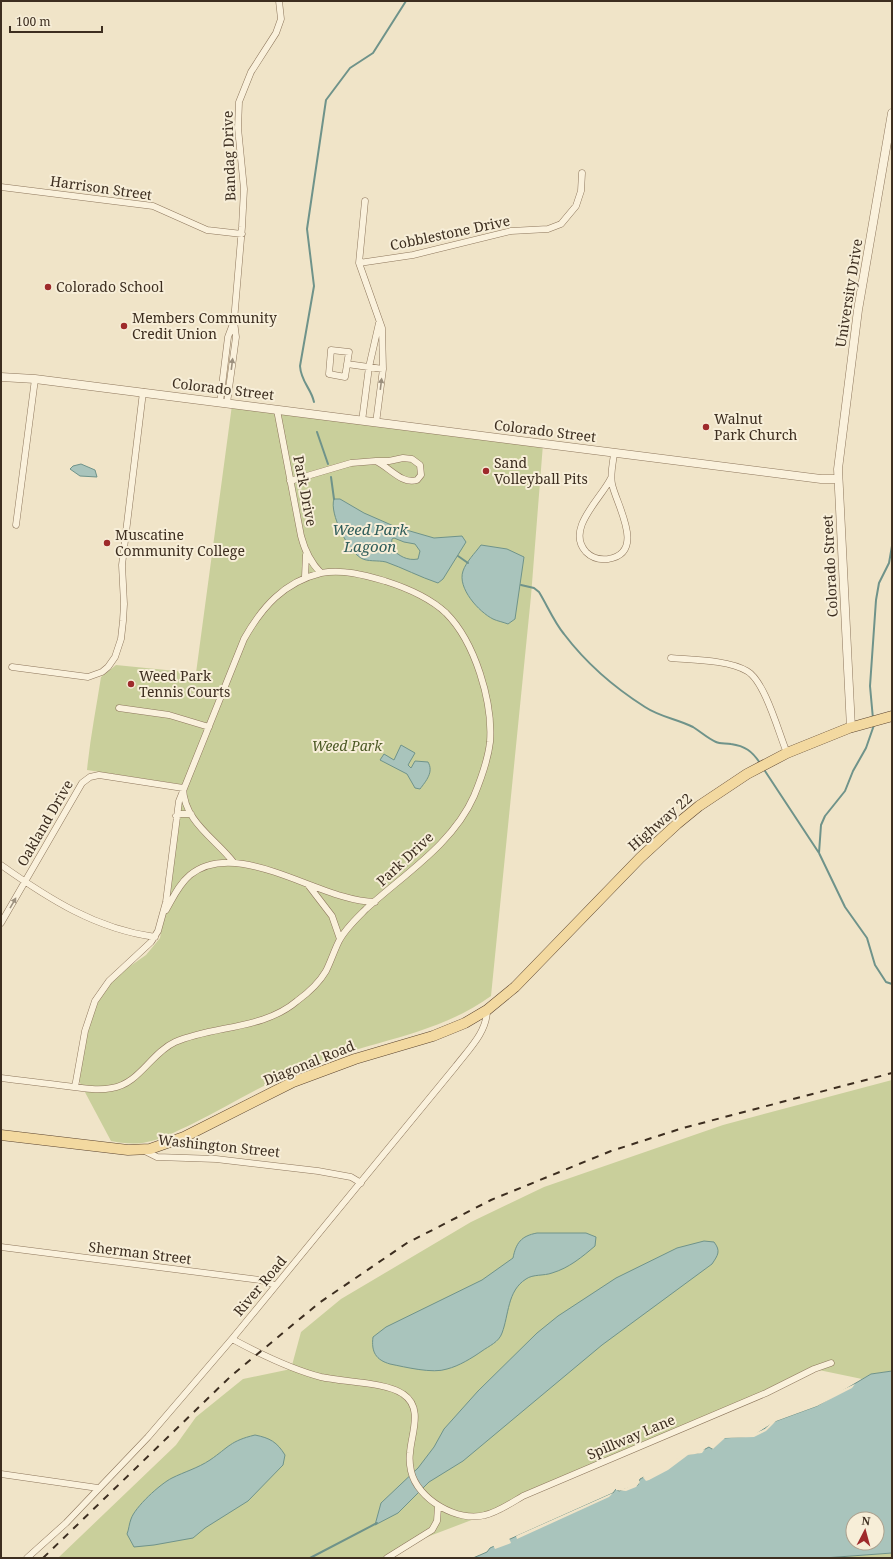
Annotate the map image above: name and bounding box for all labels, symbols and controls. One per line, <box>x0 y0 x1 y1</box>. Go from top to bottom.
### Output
scale bar <box>10 8 102 34</box>
text: 100 m <box>16 13 51 30</box>
street label: Bandag Drive <box>217 110 240 202</box>
street label: Harrison Street <box>49 171 153 204</box>
street label: Cobblestone Drive <box>388 211 512 254</box>
street label: University Drive <box>831 237 866 349</box>
place label: Colorado School <box>56 277 164 296</box>
marker: Colorado School <box>43 282 53 292</box>
place label: Members Community Credit Union <box>132 308 277 343</box>
marker: Members Community Credit Union <box>119 321 129 331</box>
one-way arrow <box>229 358 235 370</box>
street label: Colorado Street <box>171 373 275 404</box>
one-way arrow <box>378 378 384 390</box>
place label: Walnut Park Church <box>714 409 798 444</box>
street label: Colorado Street <box>493 415 597 446</box>
marker: Walnut Park Church <box>701 422 711 432</box>
place label: Sand Volleyball Pits <box>494 453 588 488</box>
street label: Park Drive <box>289 454 322 528</box>
marker: Sand Volleyball Pits <box>481 466 491 476</box>
street label: Colorado Street <box>817 514 842 618</box>
water label: Weed Park Lagoon <box>332 519 408 556</box>
place label: Muscatine Community College <box>115 525 245 560</box>
marker: Muscatine Community College <box>102 538 112 548</box>
place label: Weed Park Tennis Courts <box>139 666 230 701</box>
marker: Weed Park Tennis Courts <box>126 679 136 689</box>
park label: Weed Park <box>312 736 383 755</box>
street label: Oakland Drive <box>12 776 77 869</box>
street label: Highway 22 <box>624 789 696 855</box>
street label: Park Drive <box>372 827 437 890</box>
one-way arrow <box>9 897 16 909</box>
street label: Diagonal Road <box>260 1035 358 1089</box>
street label: Washington Street <box>157 1130 281 1161</box>
street label: Sherman Street <box>88 1237 193 1268</box>
street label: River Road <box>229 1251 291 1320</box>
street label: Spillway Lane <box>584 1409 678 1464</box>
north arrow <box>845 1511 885 1551</box>
text: N <box>861 1513 872 1529</box>

